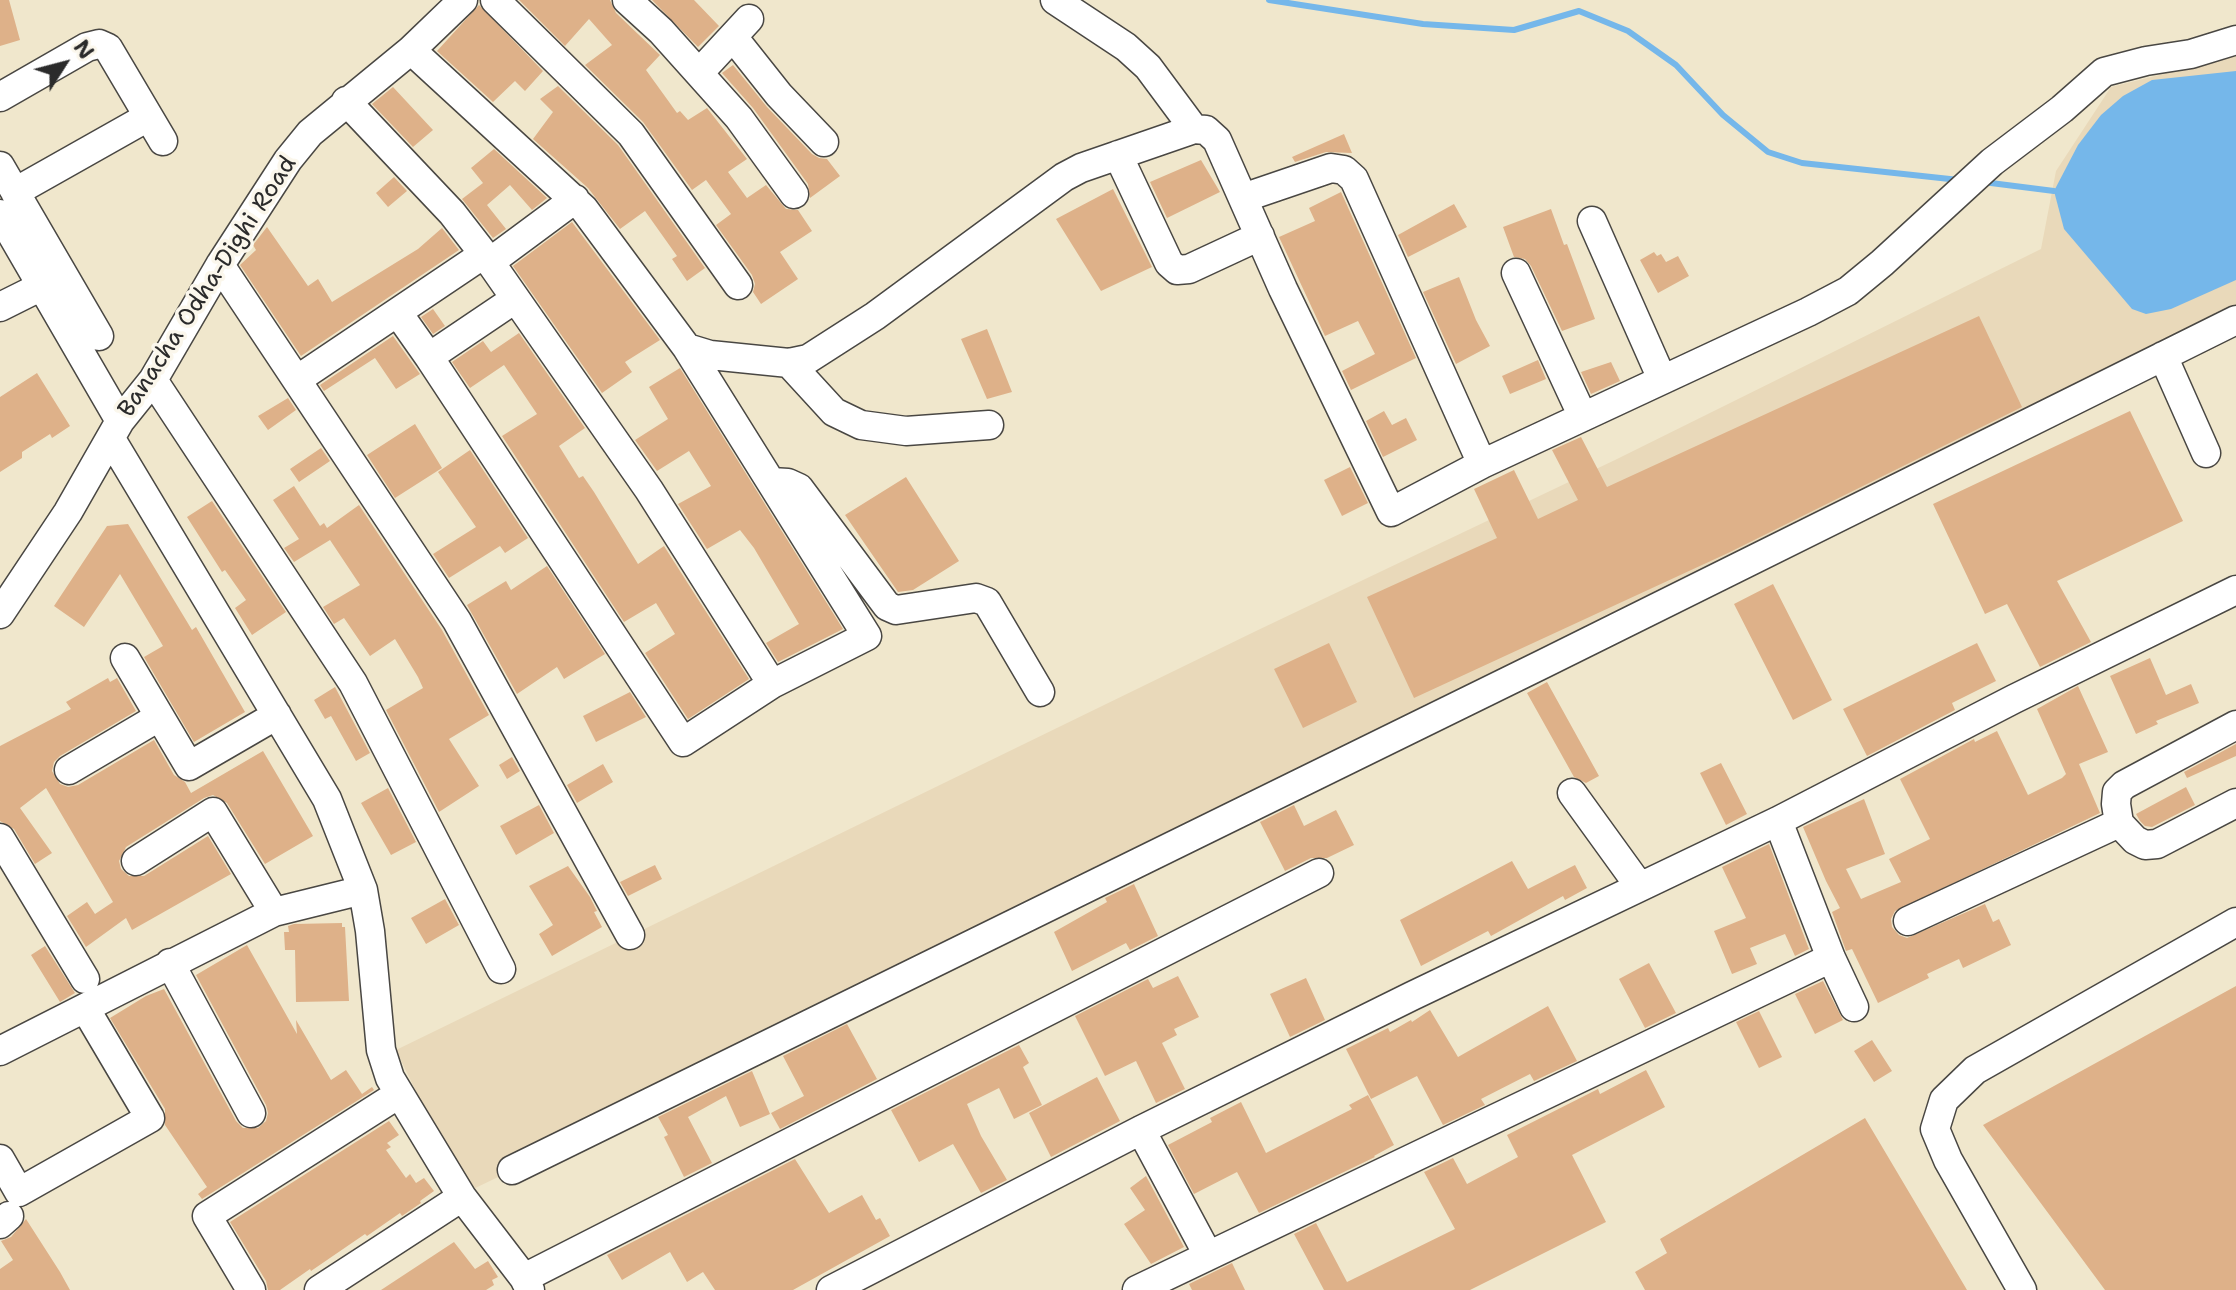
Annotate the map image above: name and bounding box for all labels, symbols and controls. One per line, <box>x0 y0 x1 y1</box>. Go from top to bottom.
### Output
north arrow <box>24 24 104 104</box>
text: N <box>67 34 101 65</box>
street label: Banacha Odha-Dighi Road <box>113 151 303 423</box>

